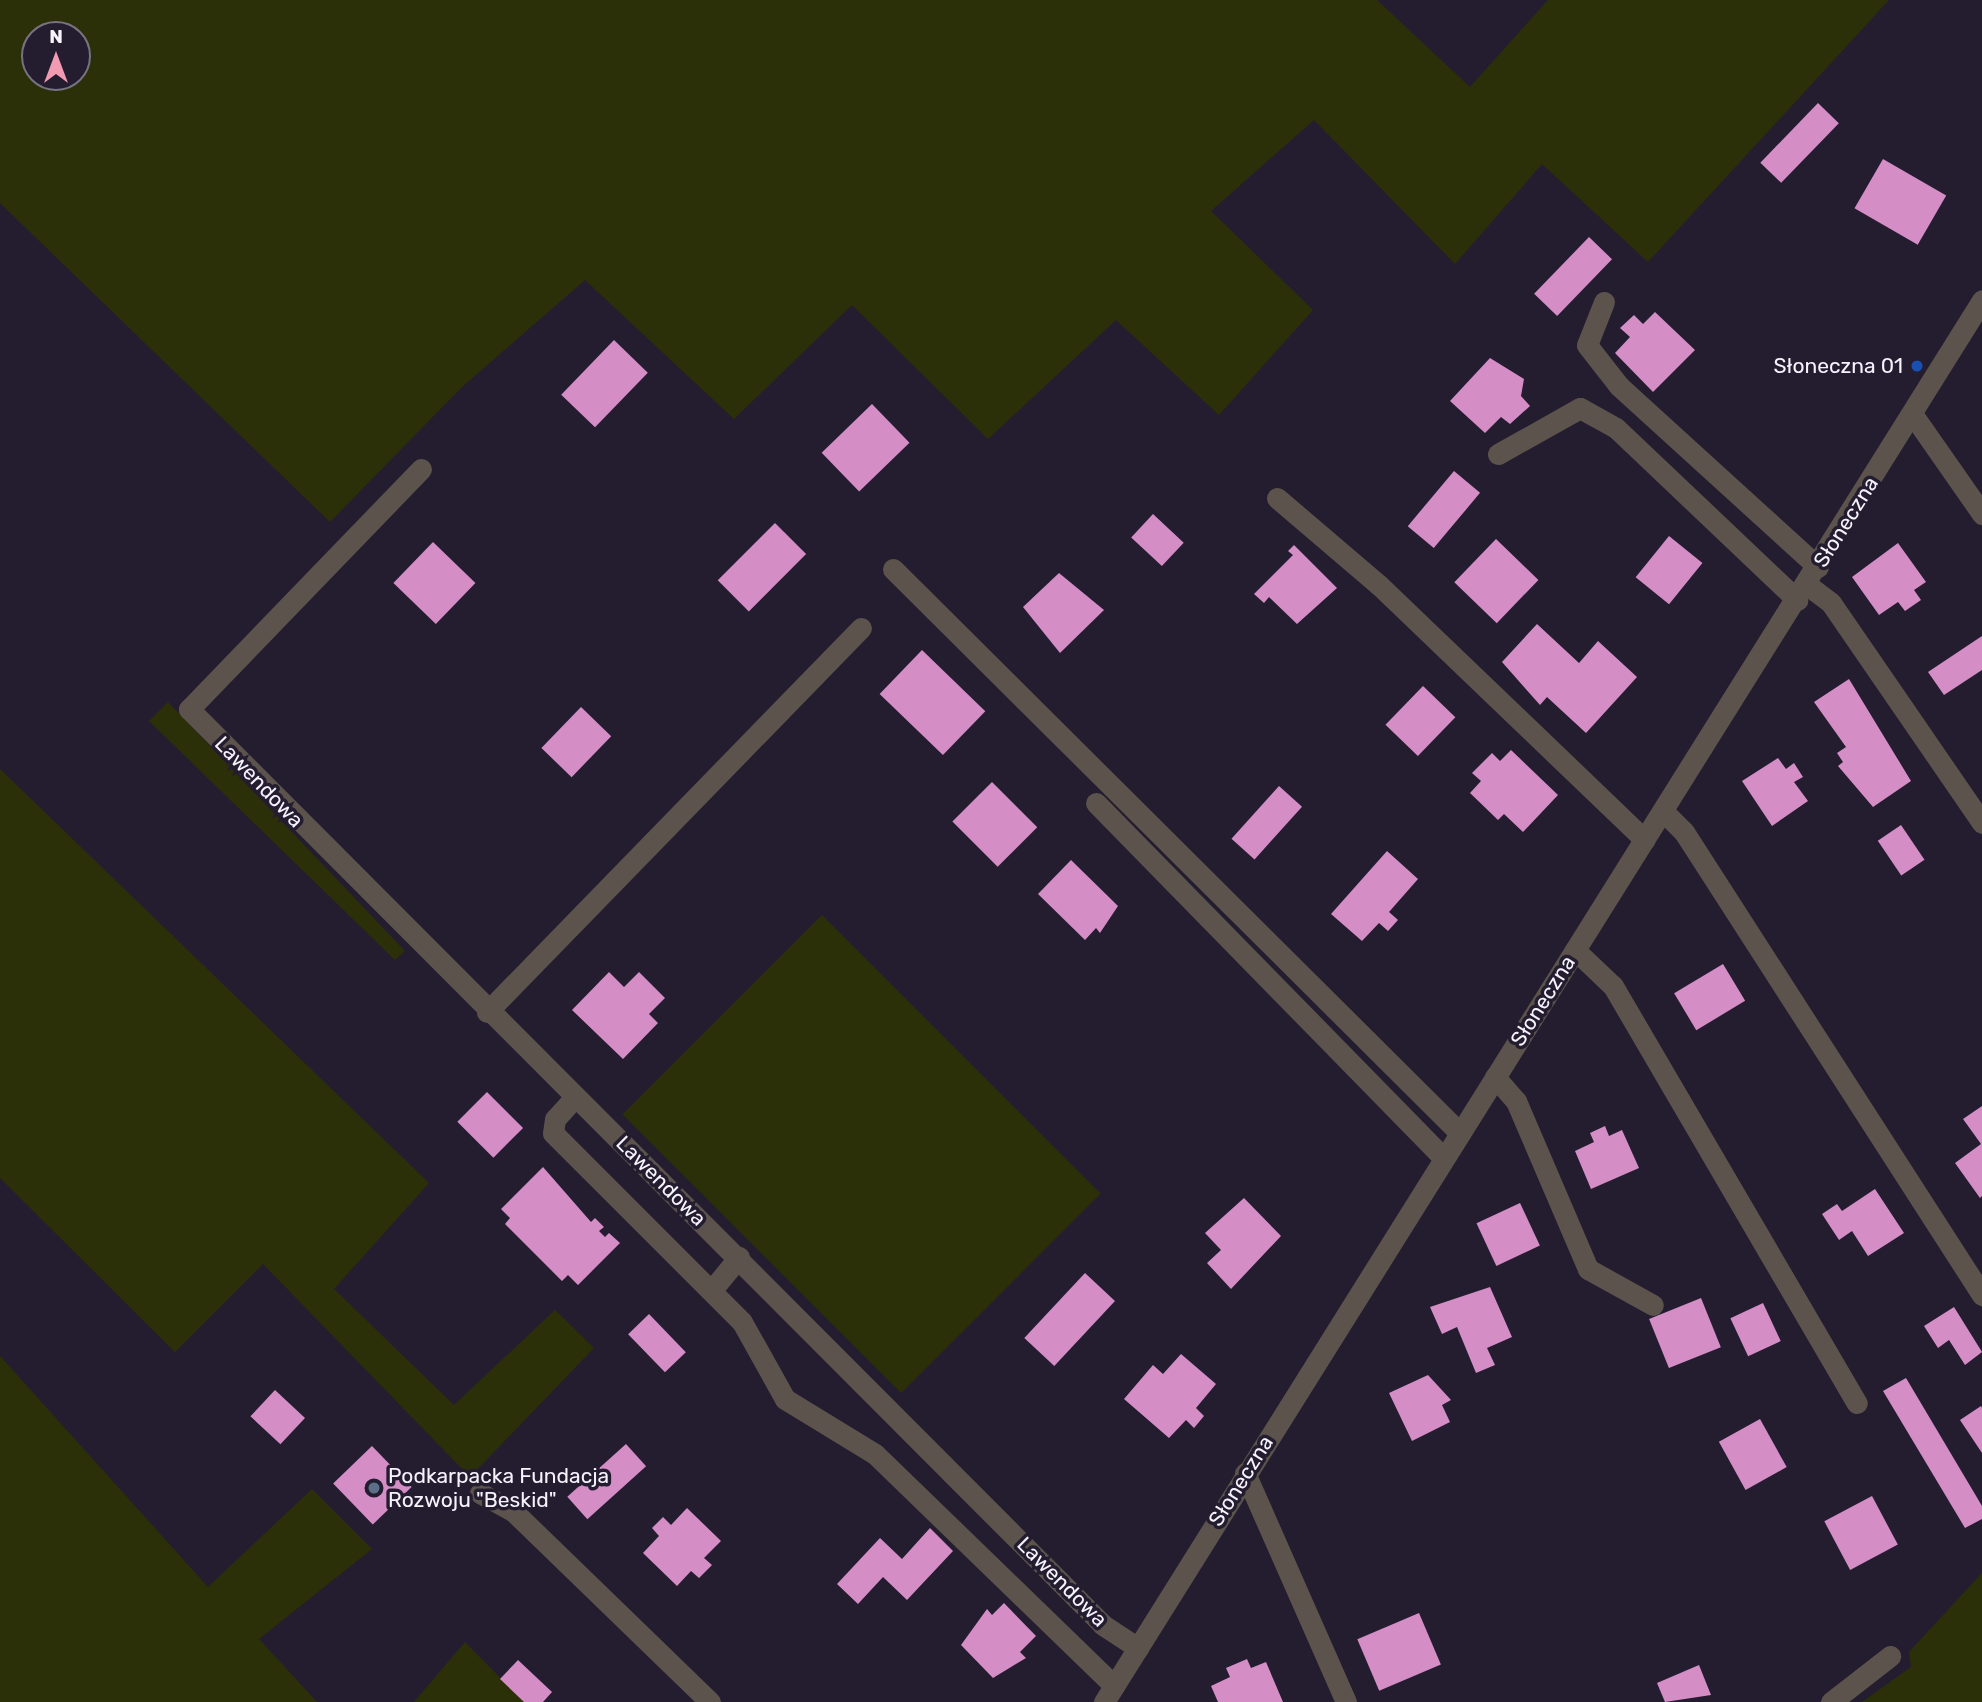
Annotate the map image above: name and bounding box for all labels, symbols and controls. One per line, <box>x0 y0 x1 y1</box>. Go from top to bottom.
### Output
north arrow <box>21 21 91 91</box>
text: N <box>49 25 63 48</box>
place label: Słoneczna 01 <box>1774 353 1903 379</box>
marker: Słoneczna 01 <box>1909 358 1925 374</box>
street label: Słoneczna <box>1808 472 1884 572</box>
street label: Lawendowa <box>209 731 309 833</box>
street label: Słoneczna <box>1505 951 1581 1051</box>
street label: Lawendowa <box>611 1131 711 1231</box>
street label: Słoneczna <box>1203 1431 1279 1531</box>
place label: Podkarpacka Fundacja Rozwoju "Beskid" <box>388 1463 609 1513</box>
marker: Podkarpacka Fundacja Rozwoju "Beskid" <box>366 1480 382 1496</box>
street label: Lawendowa <box>1012 1532 1112 1632</box>

